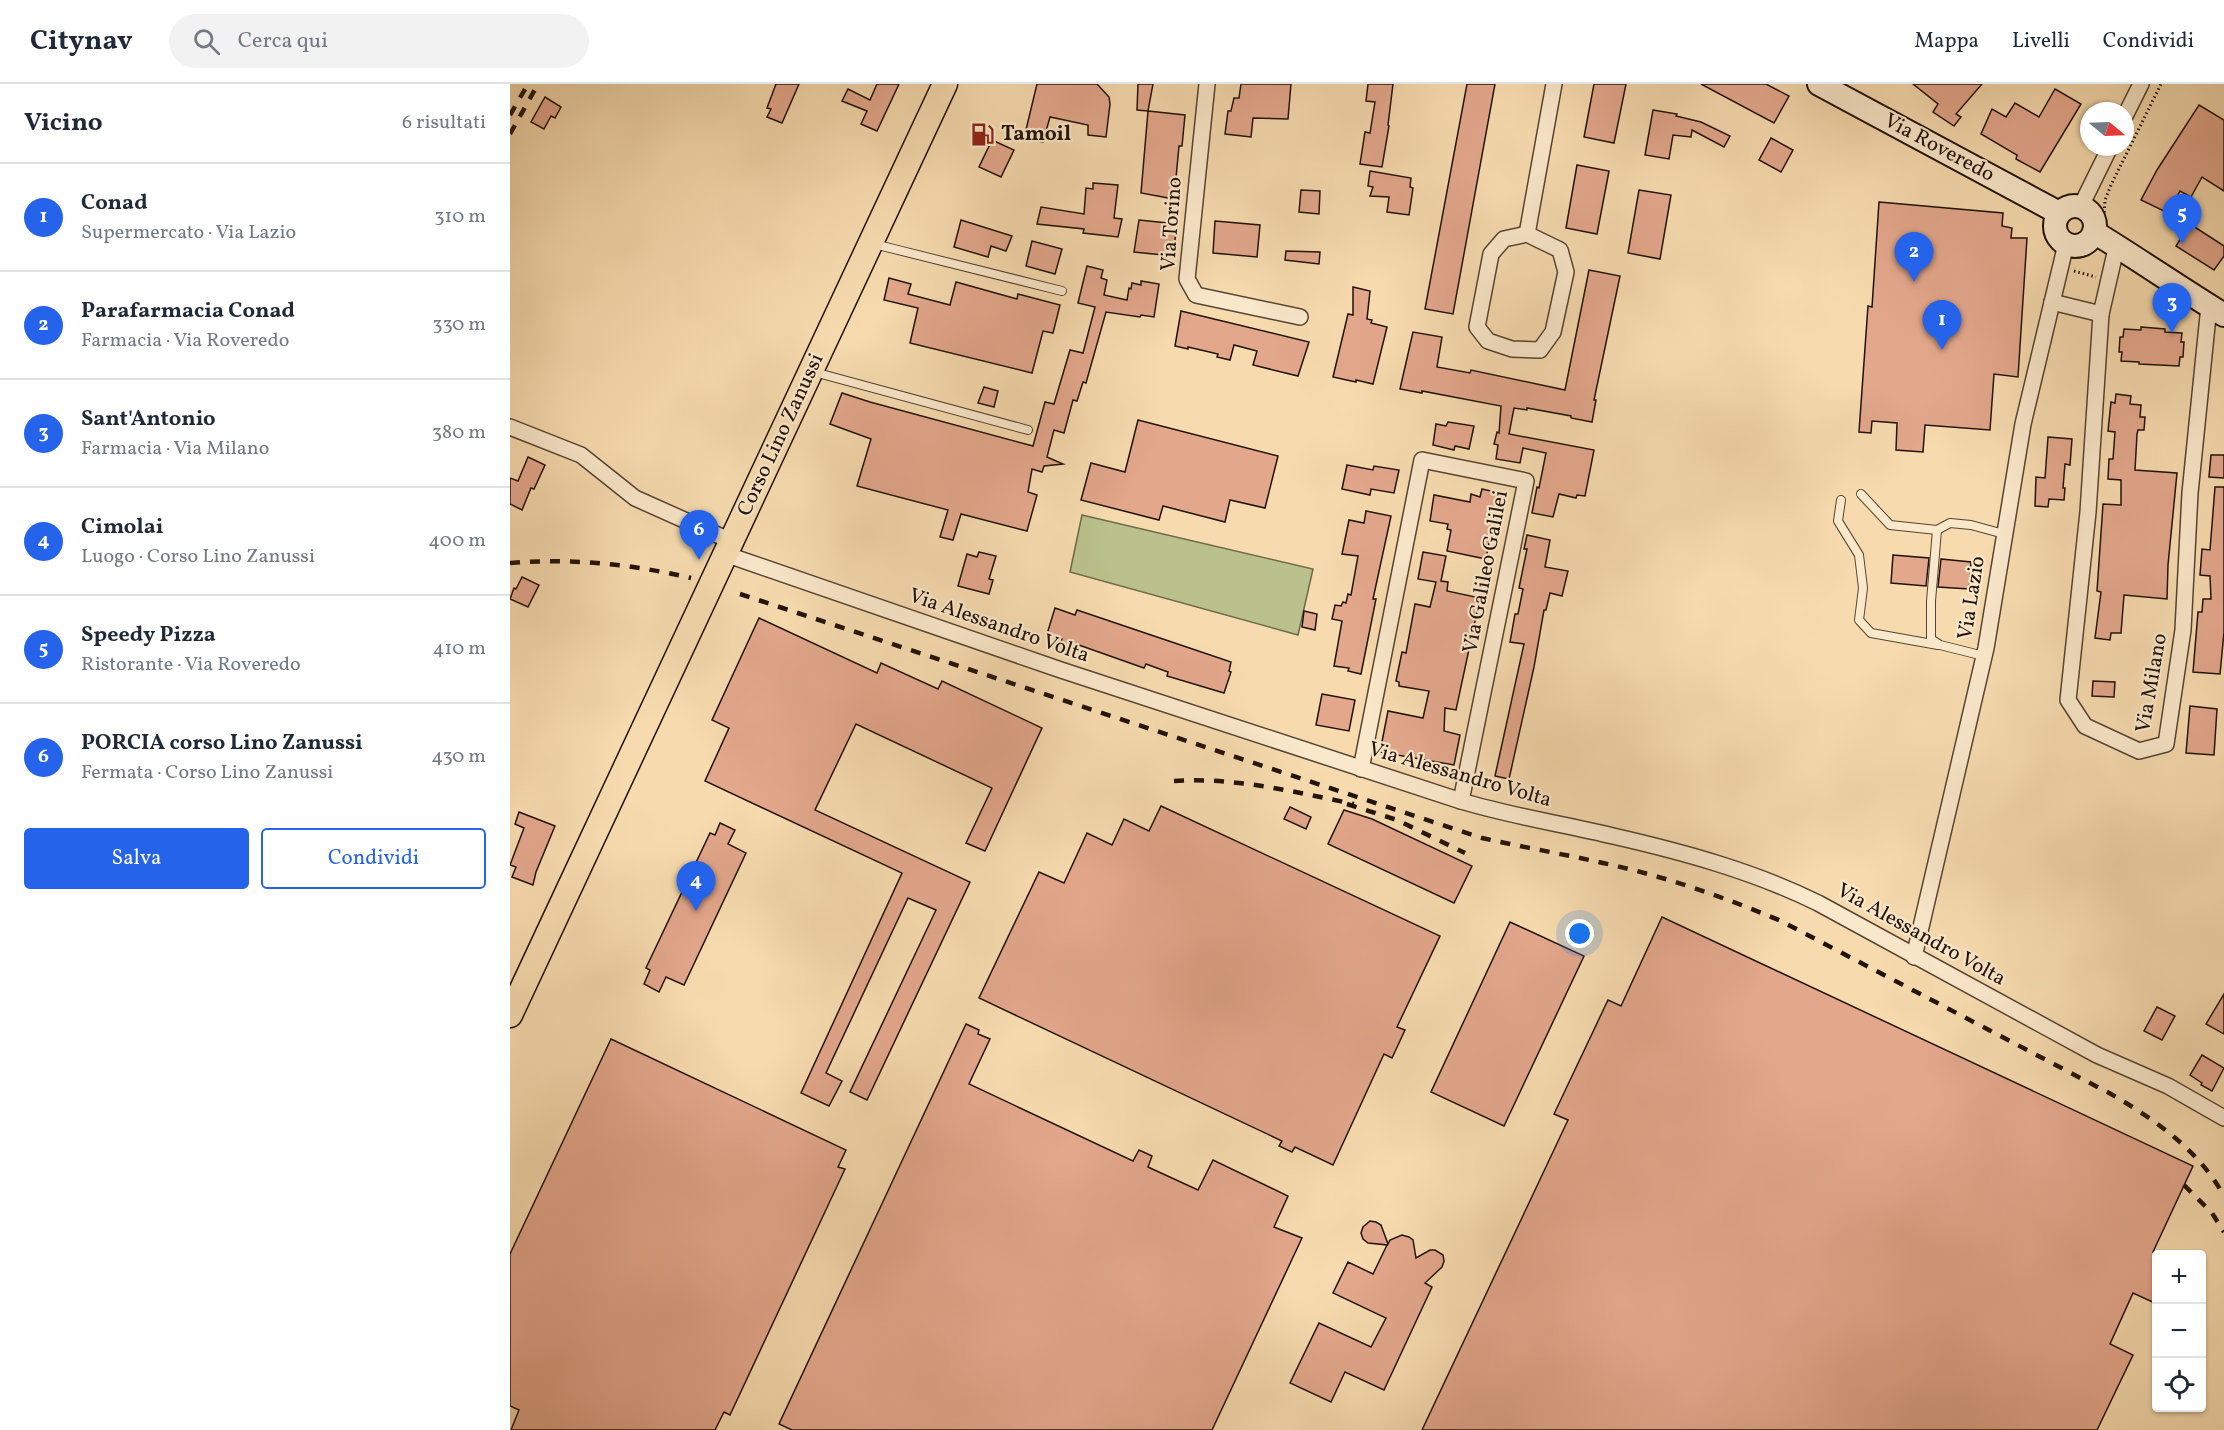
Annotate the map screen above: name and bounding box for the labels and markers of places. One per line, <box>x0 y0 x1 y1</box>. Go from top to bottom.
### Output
place label: Tamoil <box>1001 120 1071 149</box>
fuel station icon: Tamoil <box>970 121 996 147</box>
pin: 5 <box>2162 194 2202 244</box>
pin: 2 <box>1894 232 1934 282</box>
pin: 3 <box>2152 284 2192 333</box>
pin: 1 <box>1922 300 1962 350</box>
pin: 6 <box>680 510 718 560</box>
pin: 4 <box>676 862 716 911</box>

